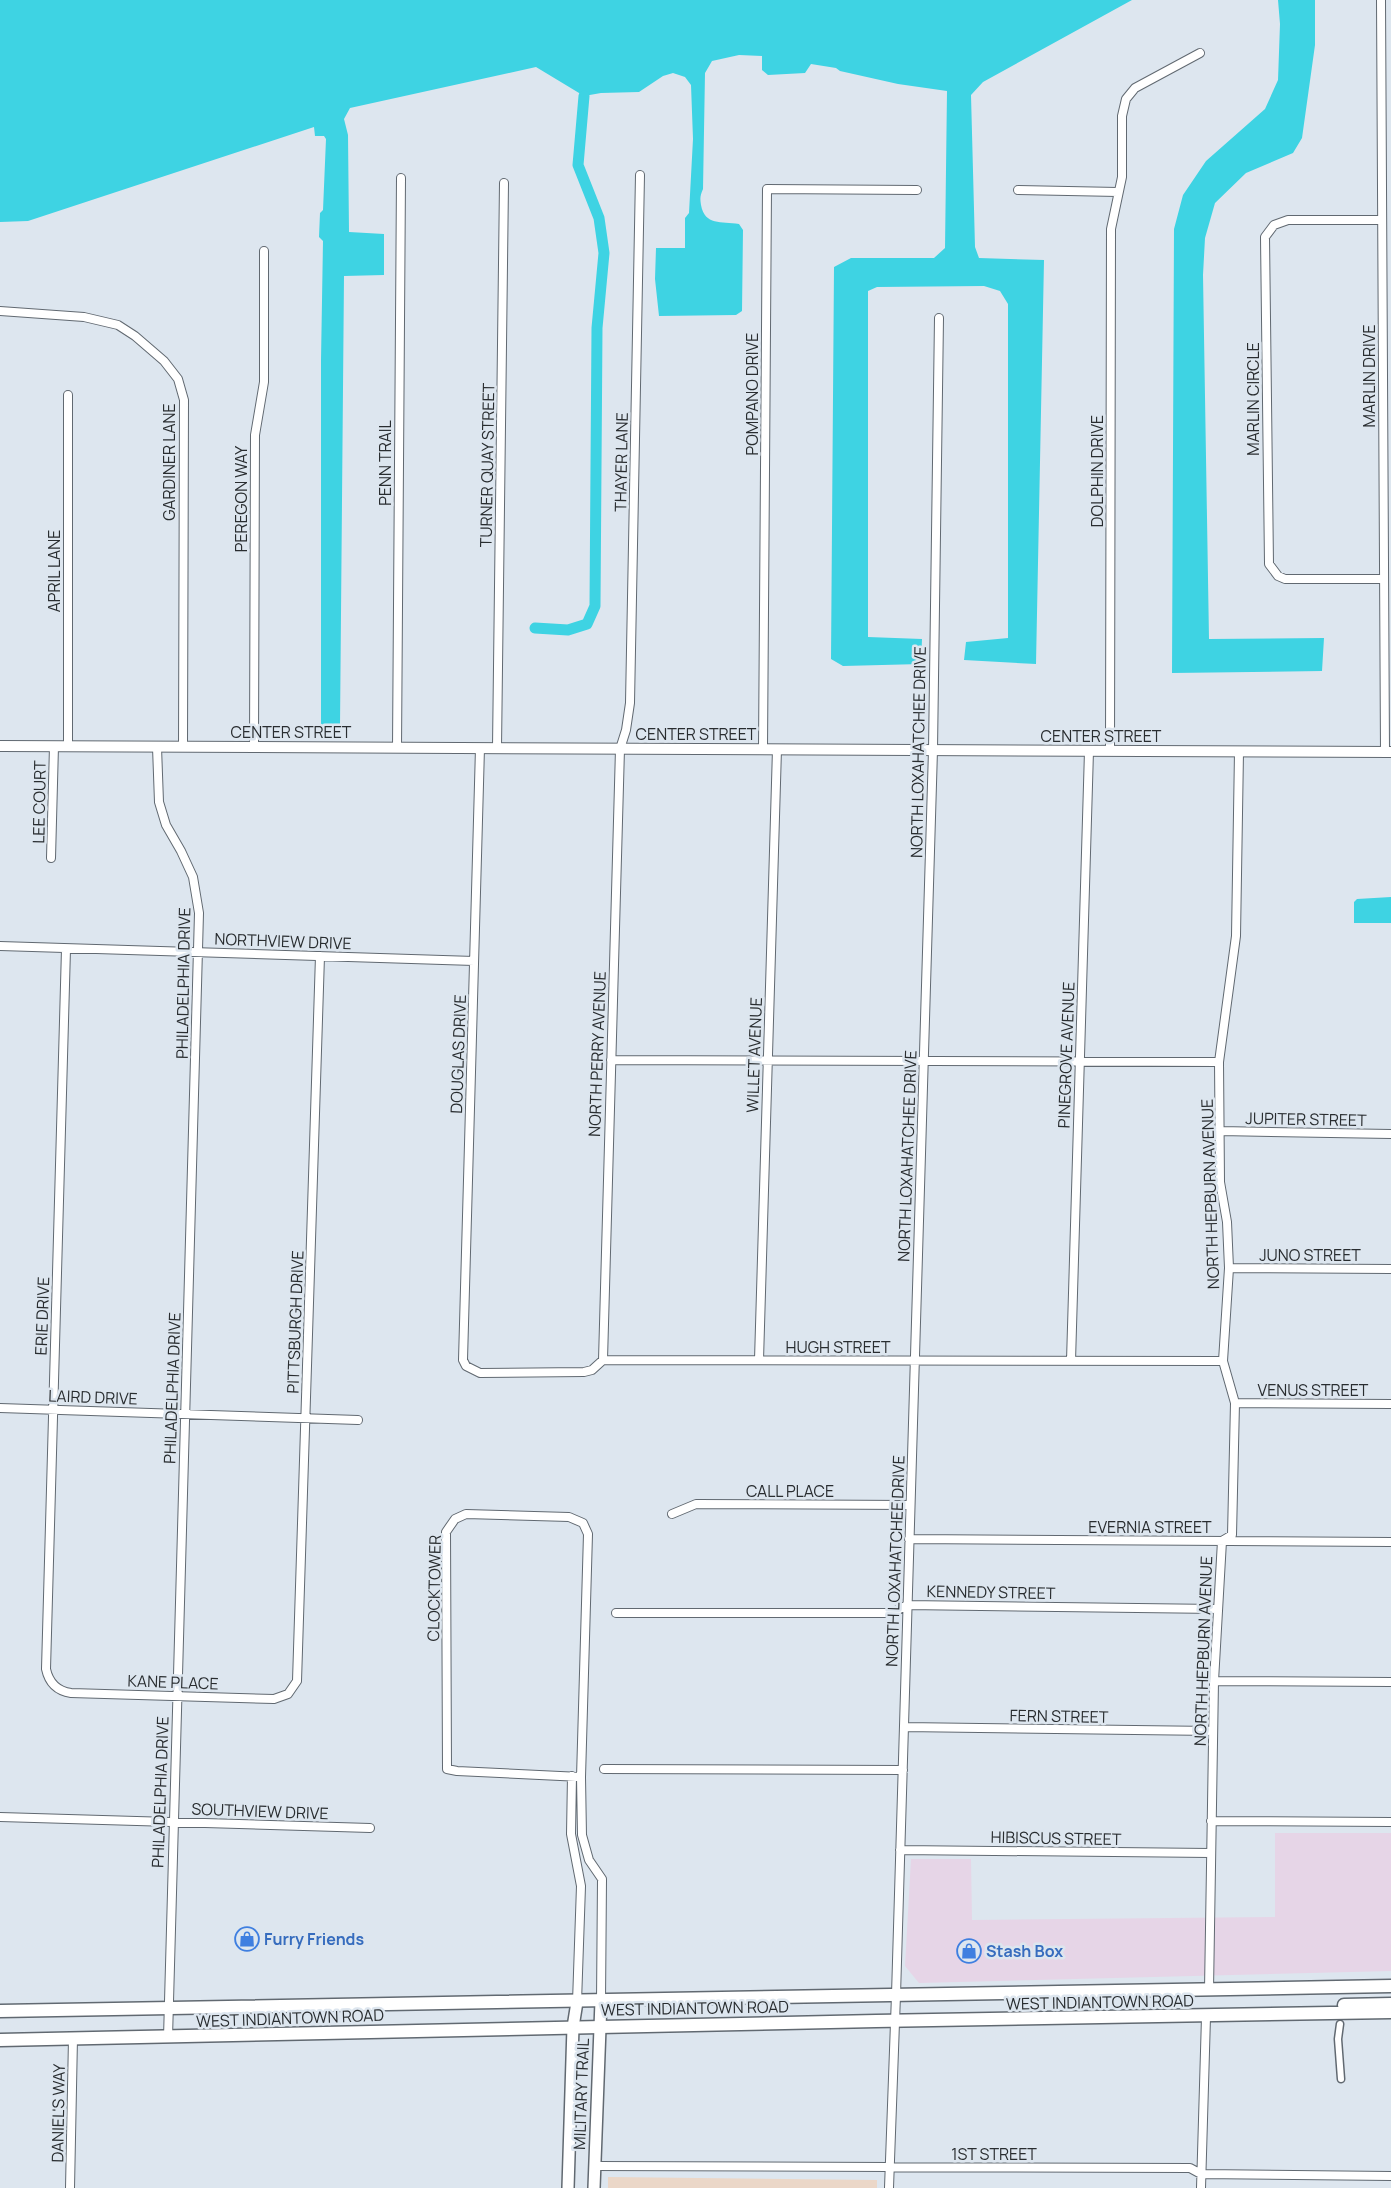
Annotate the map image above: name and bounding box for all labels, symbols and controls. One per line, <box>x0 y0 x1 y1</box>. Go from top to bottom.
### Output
street label: MARLIN DRIVE <box>1358 324 1380 428</box>
street label: POMPANO DRIVE <box>741 333 763 455</box>
street label: MARLIN CIRCLE <box>1242 342 1264 456</box>
street label: TURNER QUAY STREET <box>475 382 499 547</box>
street label: GARDINER LANE <box>158 403 180 521</box>
street label: THAYER LANE <box>609 412 633 512</box>
street label: DOLPHIN DRIVE <box>1086 415 1108 527</box>
street label: PENN TRAIL <box>374 420 396 506</box>
street label: PEREGON WAY <box>230 446 252 552</box>
street label: APRIL LANE <box>43 530 65 612</box>
street label: NORTH LOXAHATCHEE DRIVE <box>905 646 931 858</box>
street label: CENTER STREET <box>231 721 352 743</box>
street label: CENTER STREET <box>636 723 757 745</box>
street label: CENTER STREET <box>1041 725 1162 747</box>
street label: LEE COURT <box>27 760 51 844</box>
street label: PHILADELPHIA DRIVE <box>171 907 195 1059</box>
street label: NORTHVIEW DRIVE <box>214 928 352 954</box>
street label: NORTH PERRY AVENUE <box>583 971 611 1137</box>
street label: PINEGROVE AVENUE <box>1052 981 1080 1129</box>
street label: DOUGLAS DRIVE <box>445 994 471 1114</box>
street label: WILLET AVENUE <box>741 997 767 1113</box>
street label: NORTH LOXAHATCHEE DRIVE <box>892 1050 922 1262</box>
street label: NORTH HEPBURN AVENUE <box>1196 1098 1224 1290</box>
street label: JUPITER STREET <box>1245 1107 1367 1131</box>
street label: JUNO STREET <box>1259 1244 1361 1266</box>
street label: PITTSBURGH DRIVE <box>282 1250 308 1394</box>
street label: ERIE DRIVE <box>30 1276 54 1356</box>
street label: PHILADELPHIA DRIVE <box>158 1312 186 1464</box>
street label: HUGH STREET <box>786 1336 891 1358</box>
street label: VENUS STREET <box>1258 1379 1369 1401</box>
street label: LAIRD DRIVE <box>48 1384 138 1410</box>
street label: NORTH LOXAHATCHEE DRIVE <box>880 1455 910 1667</box>
street label: CALL PLACE <box>746 1480 834 1502</box>
street label: EVERNIA STREET <box>1088 1516 1212 1538</box>
street label: CLOCKTOWER <box>422 1534 446 1642</box>
street label: NORTH HEPBURN AVENUE <box>1189 1555 1217 1747</box>
street label: KENNEDY STREET <box>926 1580 1056 1604</box>
street label: KANE PLACE <box>127 1669 219 1695</box>
street label: FERN STREET <box>1009 1704 1109 1728</box>
street label: PHILADELPHIA DRIVE <box>146 1716 174 1868</box>
street label: SOUTHVIEW DRIVE <box>191 1798 329 1824</box>
street label: HIBISCUS STREET <box>990 1826 1122 1850</box>
shop icon: Furry Friends <box>234 1926 260 1952</box>
place label: Furry Friends <box>264 1928 364 1950</box>
shop icon: Stash Box <box>956 1938 982 1964</box>
place label: Stash Box <box>986 1940 1063 1962</box>
street label: WEST INDIANTOWN ROAD <box>1006 1989 1194 2015</box>
street label: WEST INDIANTOWN ROAD <box>601 1995 789 2021</box>
street label: WEST INDIANTOWN ROAD <box>196 2004 385 2032</box>
street label: MILITARY TRAIL <box>568 2038 594 2150</box>
street label: DANIEL'S WAY <box>46 2063 70 2163</box>
street label: 1ST STREET <box>951 2143 1037 2165</box>

